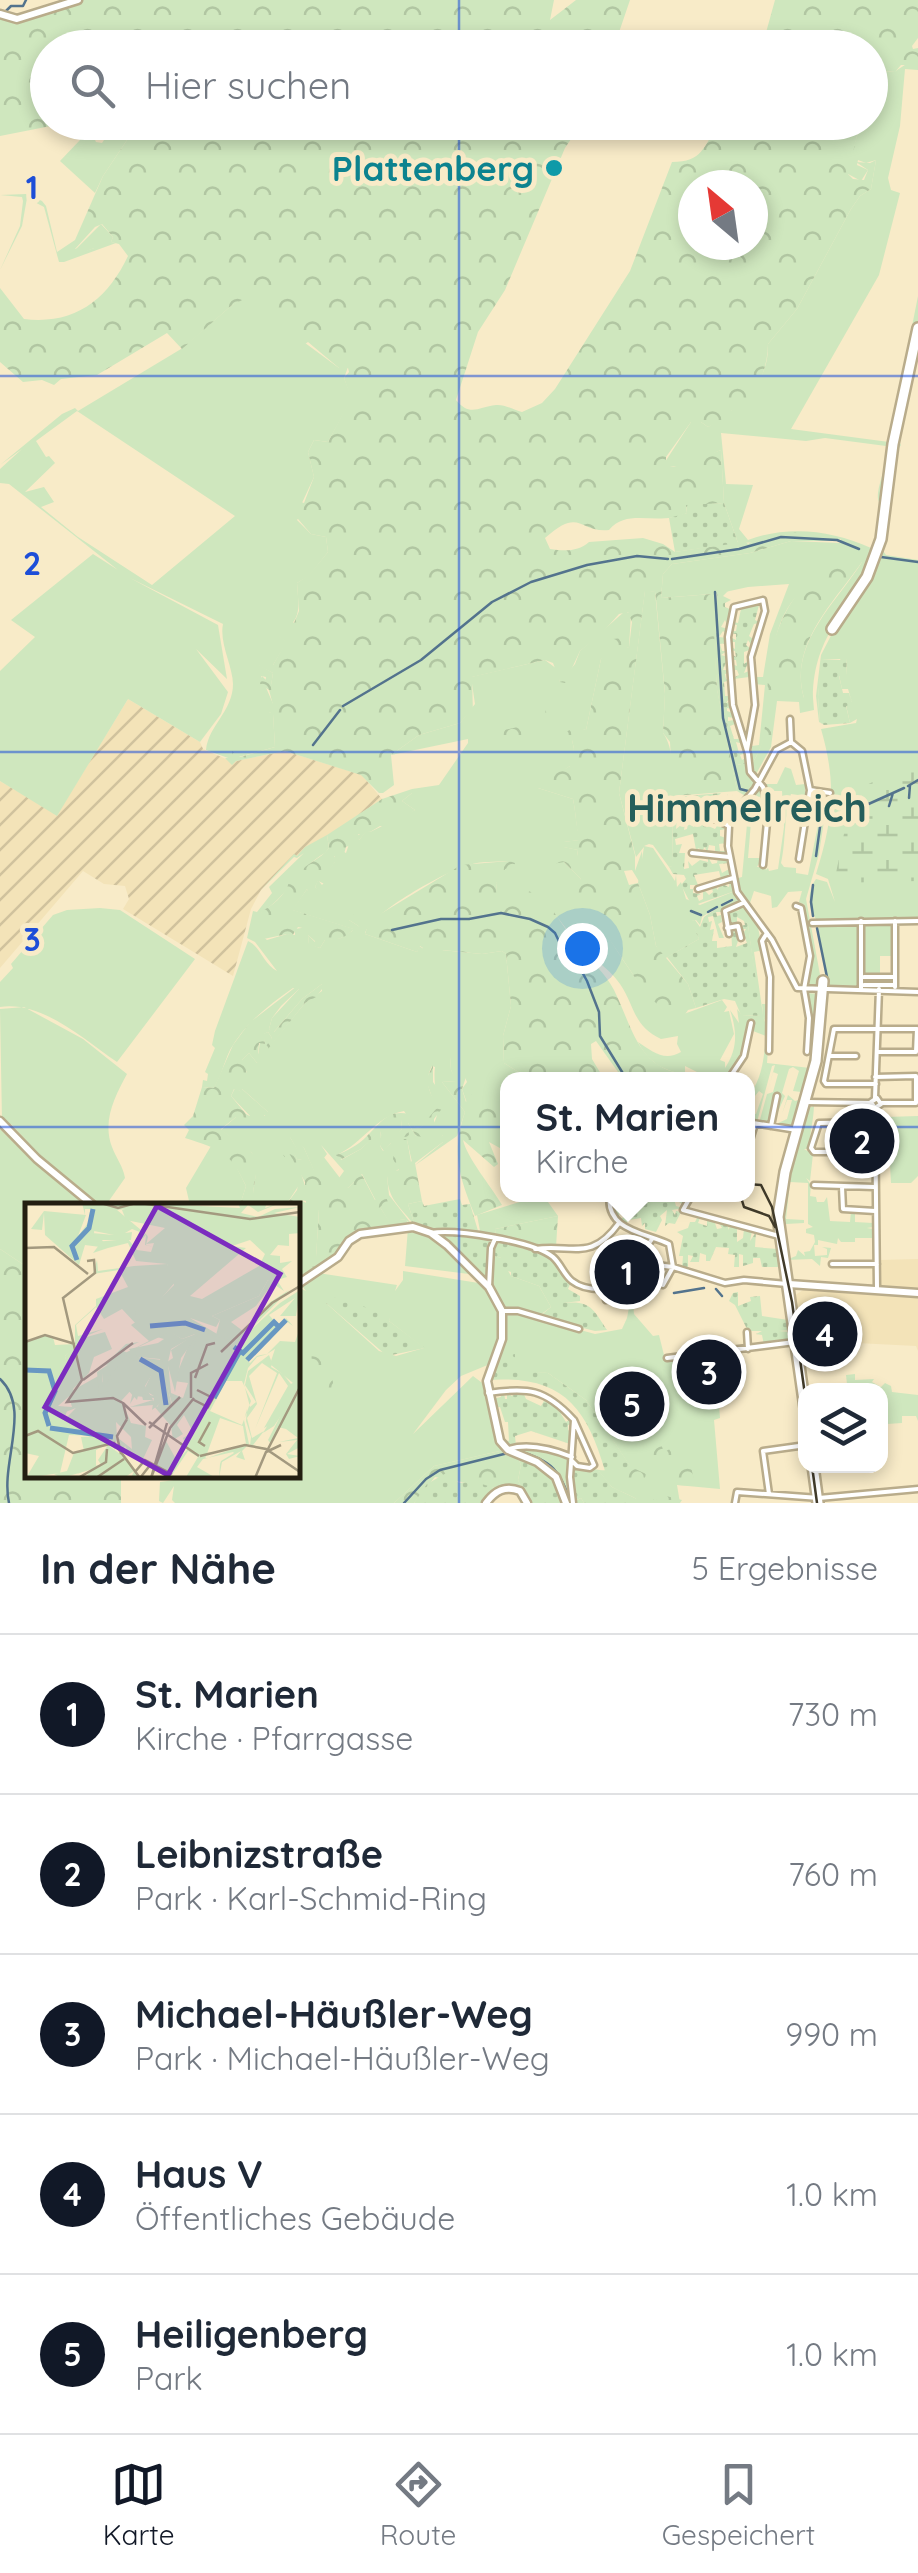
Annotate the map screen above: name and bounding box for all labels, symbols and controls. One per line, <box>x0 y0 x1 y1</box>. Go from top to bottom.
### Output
search box <box>30 30 888 140</box>
icon: search <box>65 58 120 113</box>
text: Hier suchen <box>145 61 351 109</box>
place label: Plattenberg <box>332 146 534 190</box>
marker: Plattenberg <box>543 157 565 179</box>
text: 1 <box>26 167 38 207</box>
north arrow <box>678 170 768 260</box>
text: 2 <box>23 543 41 583</box>
district label: Himmelreich <box>627 782 867 832</box>
text: 3 <box>23 919 41 959</box>
your location <box>557 923 608 974</box>
popup <box>500 1072 755 1202</box>
text: St. Marien <box>536 1093 719 1141</box>
pin: 2 <box>830 1104 894 1178</box>
text: Kirche <box>536 1141 628 1181</box>
inset map <box>25 1203 300 1478</box>
pin: 1 <box>594 1234 660 1310</box>
pin: 4 <box>792 1296 858 1372</box>
pin: 3 <box>676 1334 742 1410</box>
pin: 5 <box>600 1366 664 1442</box>
map controls <box>798 1383 888 1473</box>
button: layers <box>798 1383 888 1473</box>
text: In der Nähe <box>40 1542 276 1595</box>
text: 5 Ergebnisse <box>692 1548 878 1588</box>
text: St. Marien <box>135 1670 319 1718</box>
text: 1 <box>66 1694 79 1734</box>
text: 730 m <box>788 1694 878 1734</box>
text: Kirche · Pfarrgasse <box>135 1718 413 1758</box>
text: Leibnizstraße <box>135 1830 383 1878</box>
text: 2 <box>63 1854 82 1894</box>
text: 760 m <box>788 1854 878 1894</box>
text: Park · Karl-Schmid-Ring <box>135 1878 487 1918</box>
text: Michael-Häußler-Weg <box>135 1990 533 2038</box>
text: 3 <box>64 2014 81 2054</box>
text: 990 m <box>785 2014 878 2054</box>
text: Park · Michael-Häußler-Weg <box>135 2038 550 2078</box>
text: Haus V <box>135 2150 263 2198</box>
text: 4 <box>63 2174 82 2214</box>
text: 1.0 km <box>786 2174 878 2214</box>
text: Öffentliches Gebäude <box>135 2198 455 2238</box>
text: Heiligenberg <box>135 2310 368 2358</box>
text: 5 <box>63 2334 82 2374</box>
text: 1.0 km <box>786 2334 878 2374</box>
text: Park <box>135 2358 203 2398</box>
tab: Karte <box>103 2457 174 2552</box>
tab: Route <box>380 2457 456 2552</box>
tab: Gespeichert <box>662 2457 815 2552</box>

